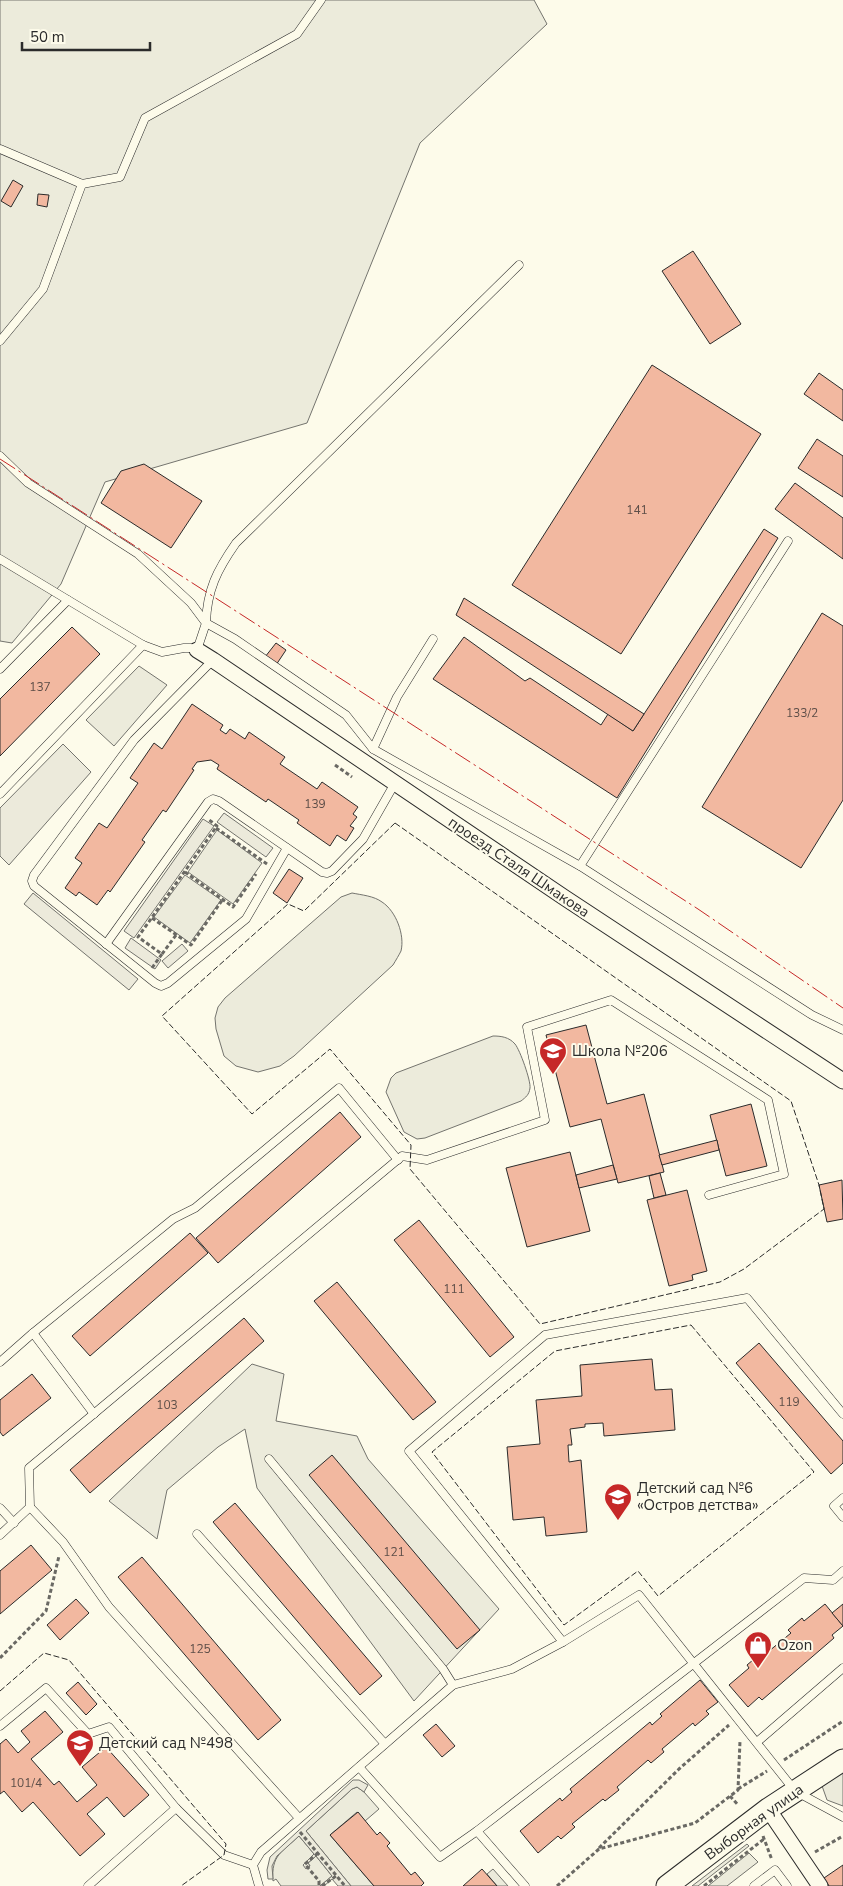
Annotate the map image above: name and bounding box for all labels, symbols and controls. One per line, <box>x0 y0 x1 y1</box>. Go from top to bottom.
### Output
scale bar <box>22 20 150 52</box>
text: 50 m <box>30 27 65 47</box>
house number: 141 <box>626 502 648 518</box>
house number: 137 <box>29 679 51 695</box>
house number: 133/2 <box>786 705 818 721</box>
house number: 139 <box>304 796 326 812</box>
street label: проезд Сталя Шмакова <box>444 812 594 922</box>
school or university icon: Школа №206 <box>538 1036 568 1075</box>
place label: Школа №206 <box>572 1041 668 1061</box>
house number: 111 <box>443 1281 465 1297</box>
house number: 119 <box>778 1394 800 1410</box>
house number: 103 <box>156 1397 178 1413</box>
place label: Детский сад №6 «Остров детства» <box>637 1478 759 1515</box>
school or university icon: Детский сад №6 «Остров детства» <box>603 1482 633 1521</box>
house number: 121 <box>383 1544 405 1560</box>
shop icon: Ozon <box>743 1630 773 1669</box>
place label: Ozon <box>777 1635 812 1655</box>
house number: 125 <box>189 1641 211 1657</box>
school or university icon: Детский сад №498 <box>65 1728 95 1767</box>
place label: Детский сад №498 <box>99 1733 233 1753</box>
house number: 101/4 <box>10 1775 42 1791</box>
street label: Выборная улица <box>701 1779 807 1865</box>

